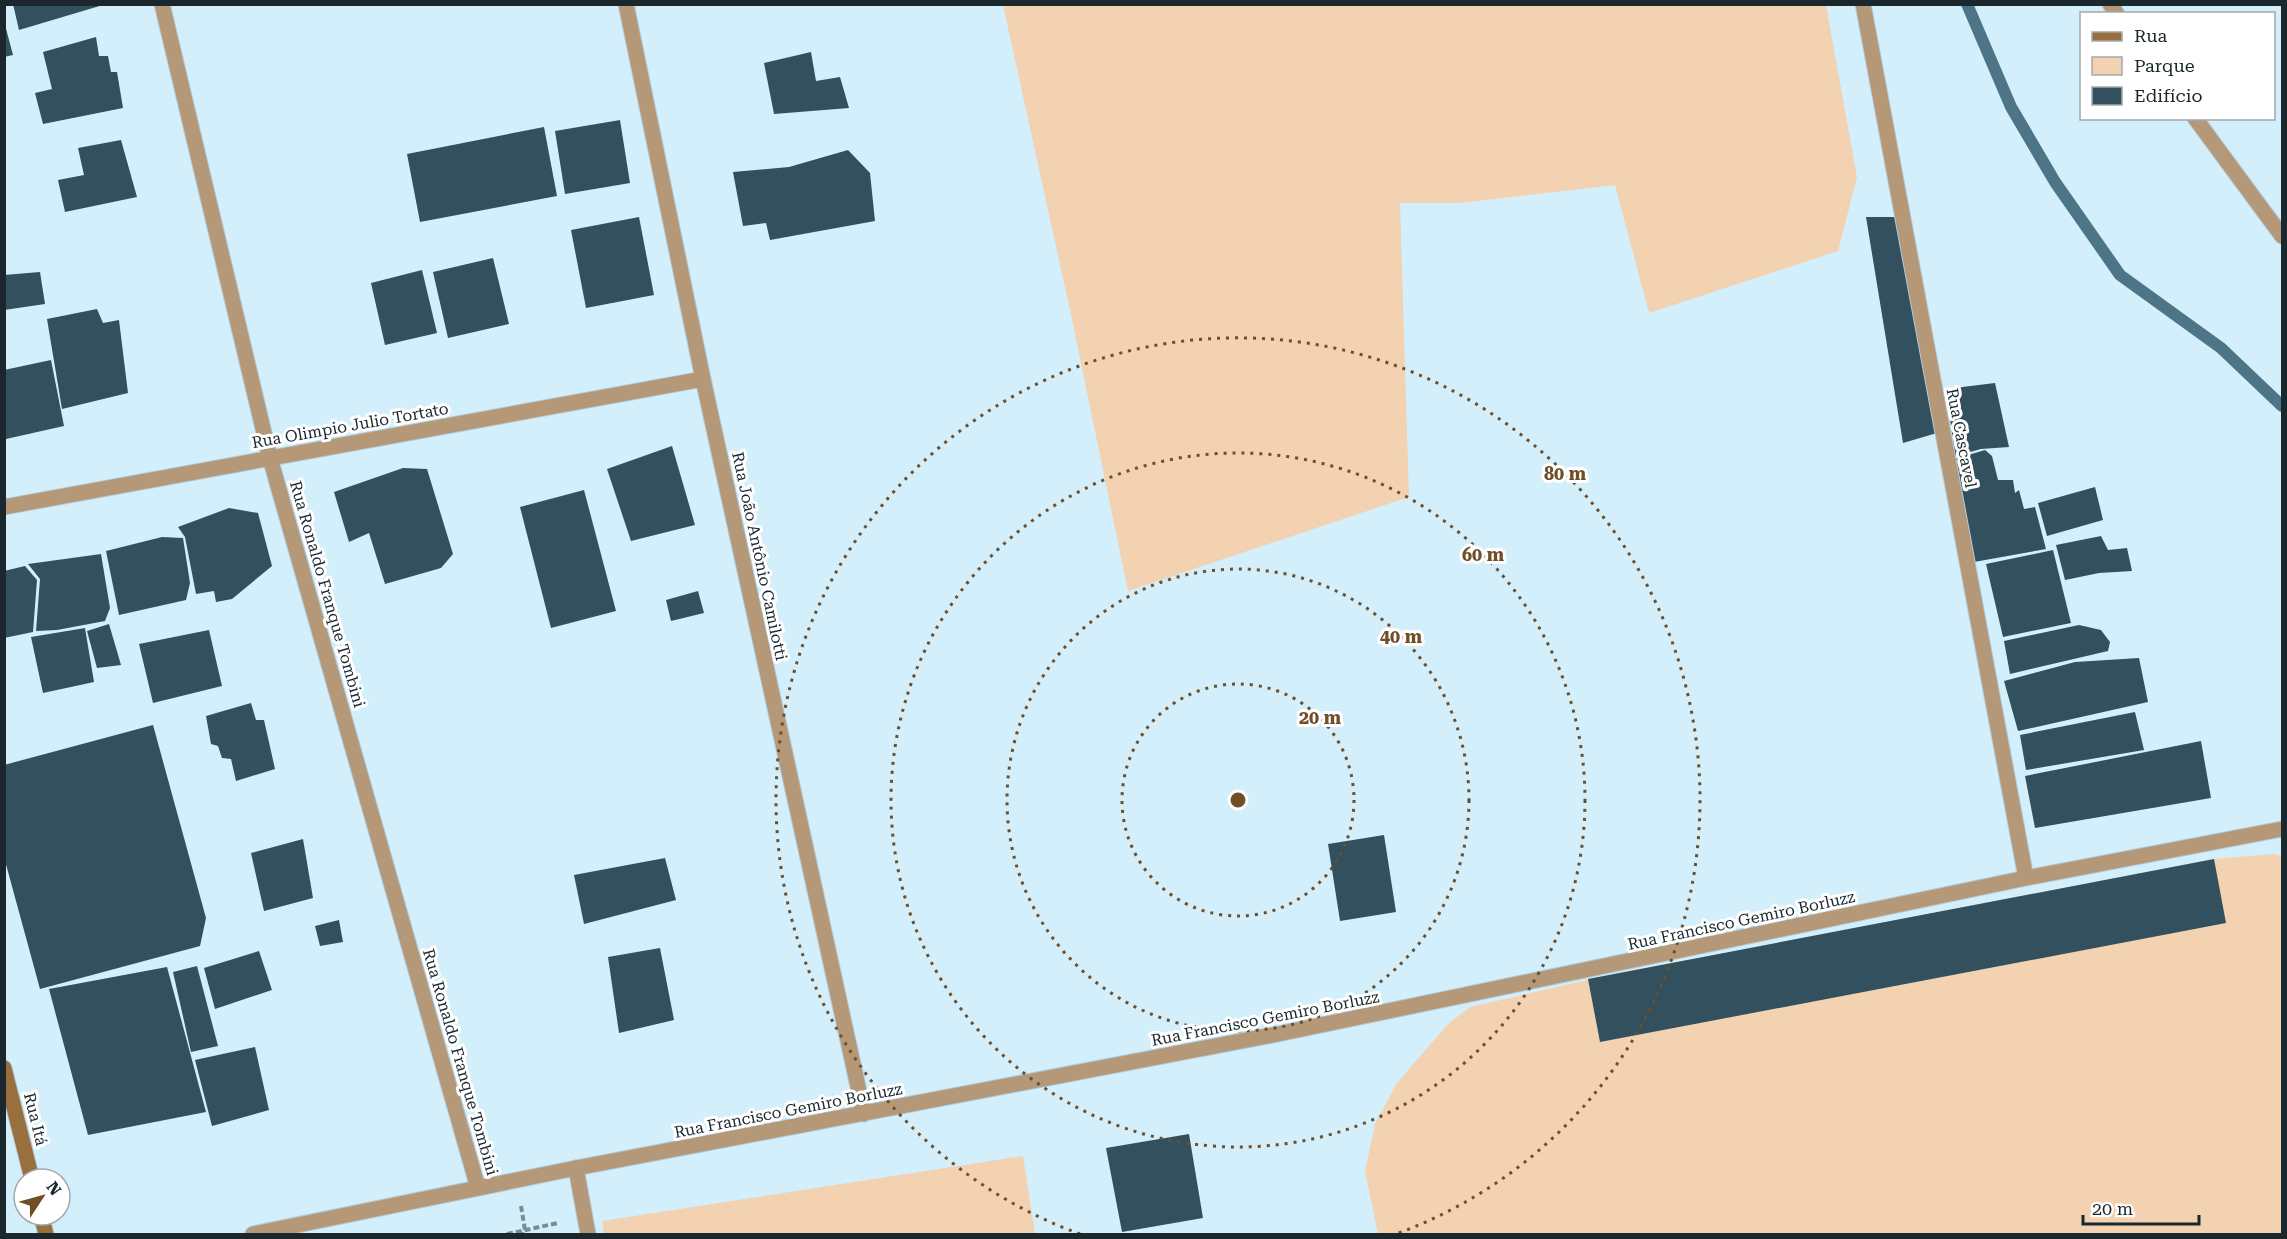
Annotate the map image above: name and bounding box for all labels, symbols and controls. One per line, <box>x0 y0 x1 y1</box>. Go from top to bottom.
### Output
legend <box>2080 12 2275 120</box>
text: Rua <box>2134 25 2167 46</box>
text: Parque <box>2134 55 2195 76</box>
text: Edifício <box>2134 85 2202 106</box>
street label: Rua Cascavel <box>1943 387 1980 489</box>
street label: Rua Olimpio Julio Tortato <box>250 399 450 452</box>
street label: Rua João Antônio Camilotti <box>728 450 791 662</box>
text: 80 m <box>1544 463 1587 484</box>
street label: Rua Ronaldo Franque Tombini <box>286 479 369 710</box>
text: 60 m <box>1462 544 1505 565</box>
text: 40 m <box>1380 626 1423 647</box>
text: 20 m <box>1299 707 1342 728</box>
centre of rings <box>1228 790 1248 810</box>
street label: Rua Francisco Gemiro Borluzz <box>1626 887 1857 954</box>
street label: Rua Ronaldo Franque Tombini <box>419 947 502 1178</box>
street label: Rua Francisco Gemiro Borluzz <box>1150 987 1381 1050</box>
street label: Rua Francisco Gemiro Borluzz <box>673 1079 904 1142</box>
street label: Rua Itá <box>20 1091 51 1148</box>
north arrow <box>12 1167 72 1227</box>
text: N <box>42 1178 65 1199</box>
scale bar <box>2083 1188 2198 1226</box>
text: 20 m <box>2092 1198 2133 1219</box>

